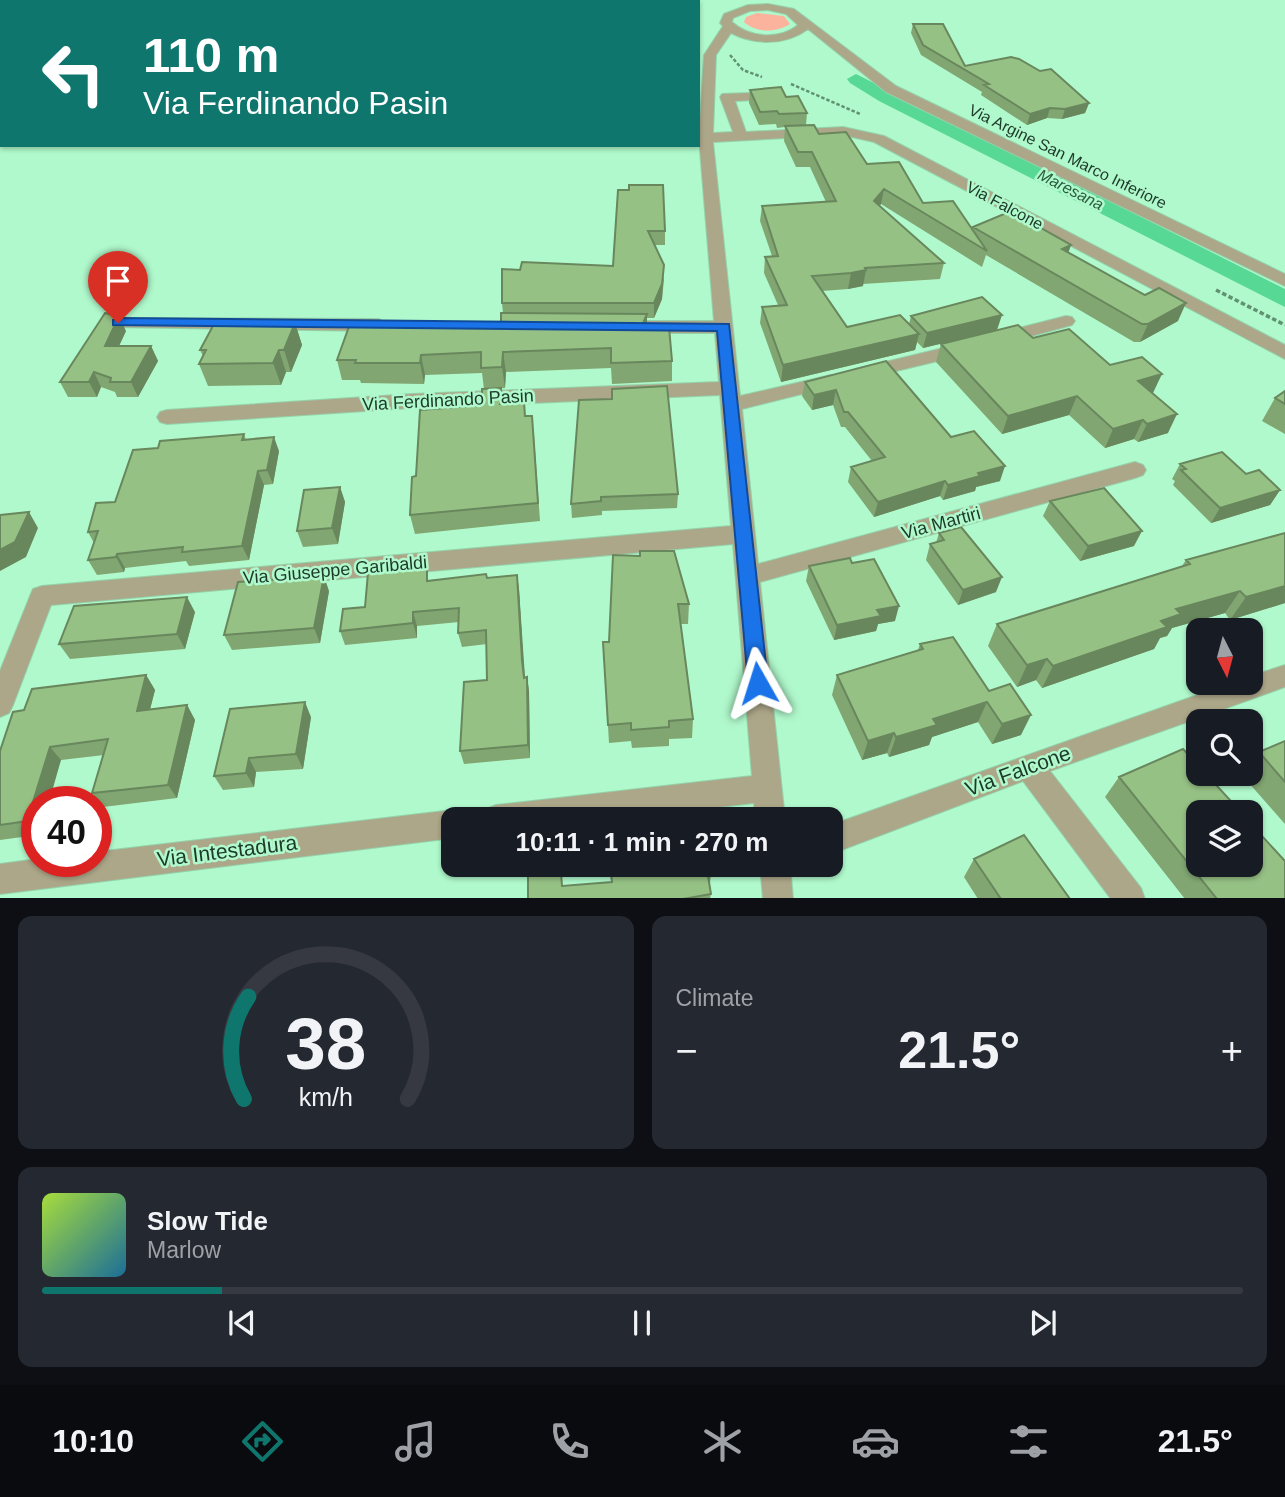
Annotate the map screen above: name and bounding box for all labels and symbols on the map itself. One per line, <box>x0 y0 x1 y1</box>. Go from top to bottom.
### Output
street label: Via Argine San Marco Inferiore <box>966 101 1169 212</box>
water label: Maresana <box>1035 166 1106 213</box>
street label: Via Falcone <box>964 178 1046 233</box>
pin <box>88 251 148 323</box>
street label: Via Ferdinando Pasin <box>362 386 534 414</box>
street label: Via Martiri <box>899 503 983 543</box>
street label: Via Giuseppe Garibaldi <box>242 552 428 588</box>
north arrow <box>1186 618 1264 695</box>
position arrow <box>721 646 795 720</box>
street label: Via Falcone <box>962 741 1074 800</box>
speed limit sign: 40 <box>21 786 112 877</box>
street label: Via Intestadura <box>156 830 299 871</box>

